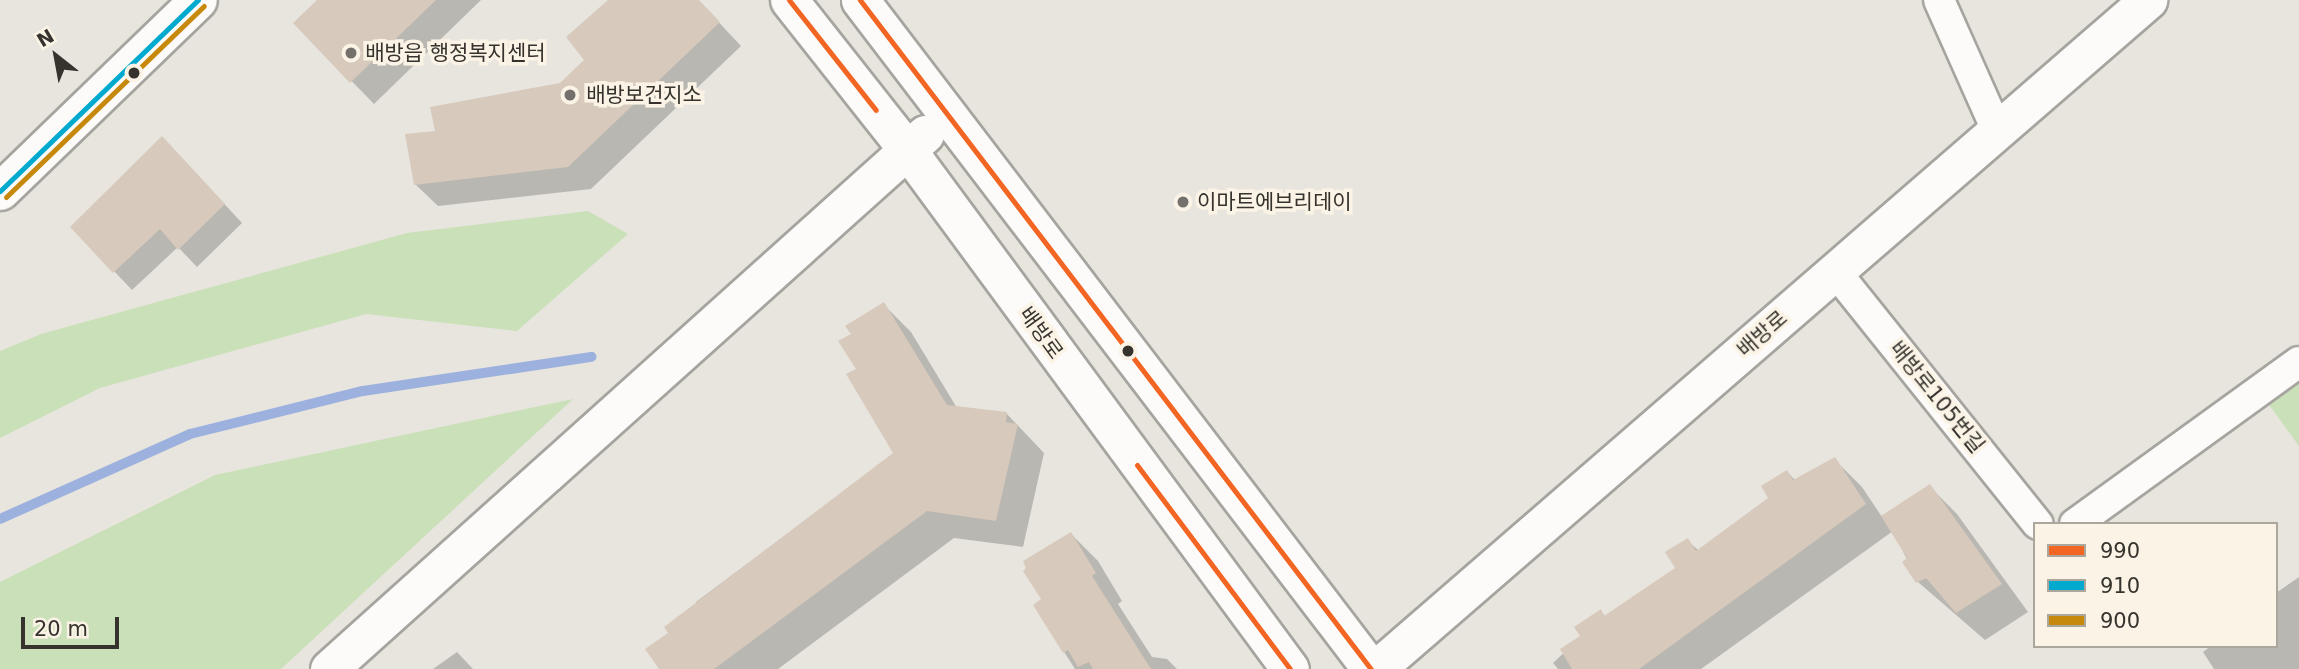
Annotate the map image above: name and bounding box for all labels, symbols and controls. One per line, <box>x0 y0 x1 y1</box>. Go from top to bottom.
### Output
north arrow <box>21 21 91 91</box>
text: N <box>33 24 58 52</box>
place label: 배방읍 행정복지센터 <box>365 40 546 66</box>
marker: 배방읍 행정복지센터 <box>343 45 359 61</box>
unlabelled marker <box>127 66 141 80</box>
place label: 배방보건지소 <box>586 82 702 108</box>
marker: 배방보건지소 <box>560 85 580 105</box>
place label: 이마트에브리데이 <box>1197 189 1352 215</box>
marker: 이마트에브리데이 <box>1175 194 1191 210</box>
street label: 배방로 <box>1014 302 1068 364</box>
street label: 배방로 <box>1732 305 1792 363</box>
street label: 배방로105번길 <box>1884 336 1990 458</box>
unlabelled marker <box>1121 344 1135 358</box>
legend <box>2033 522 2278 648</box>
text: 990 <box>2100 539 2140 563</box>
text: 910 <box>2100 574 2140 598</box>
scale bar <box>24 602 122 646</box>
text: 900 <box>2100 609 2140 633</box>
text: 20 m <box>34 617 88 641</box>

